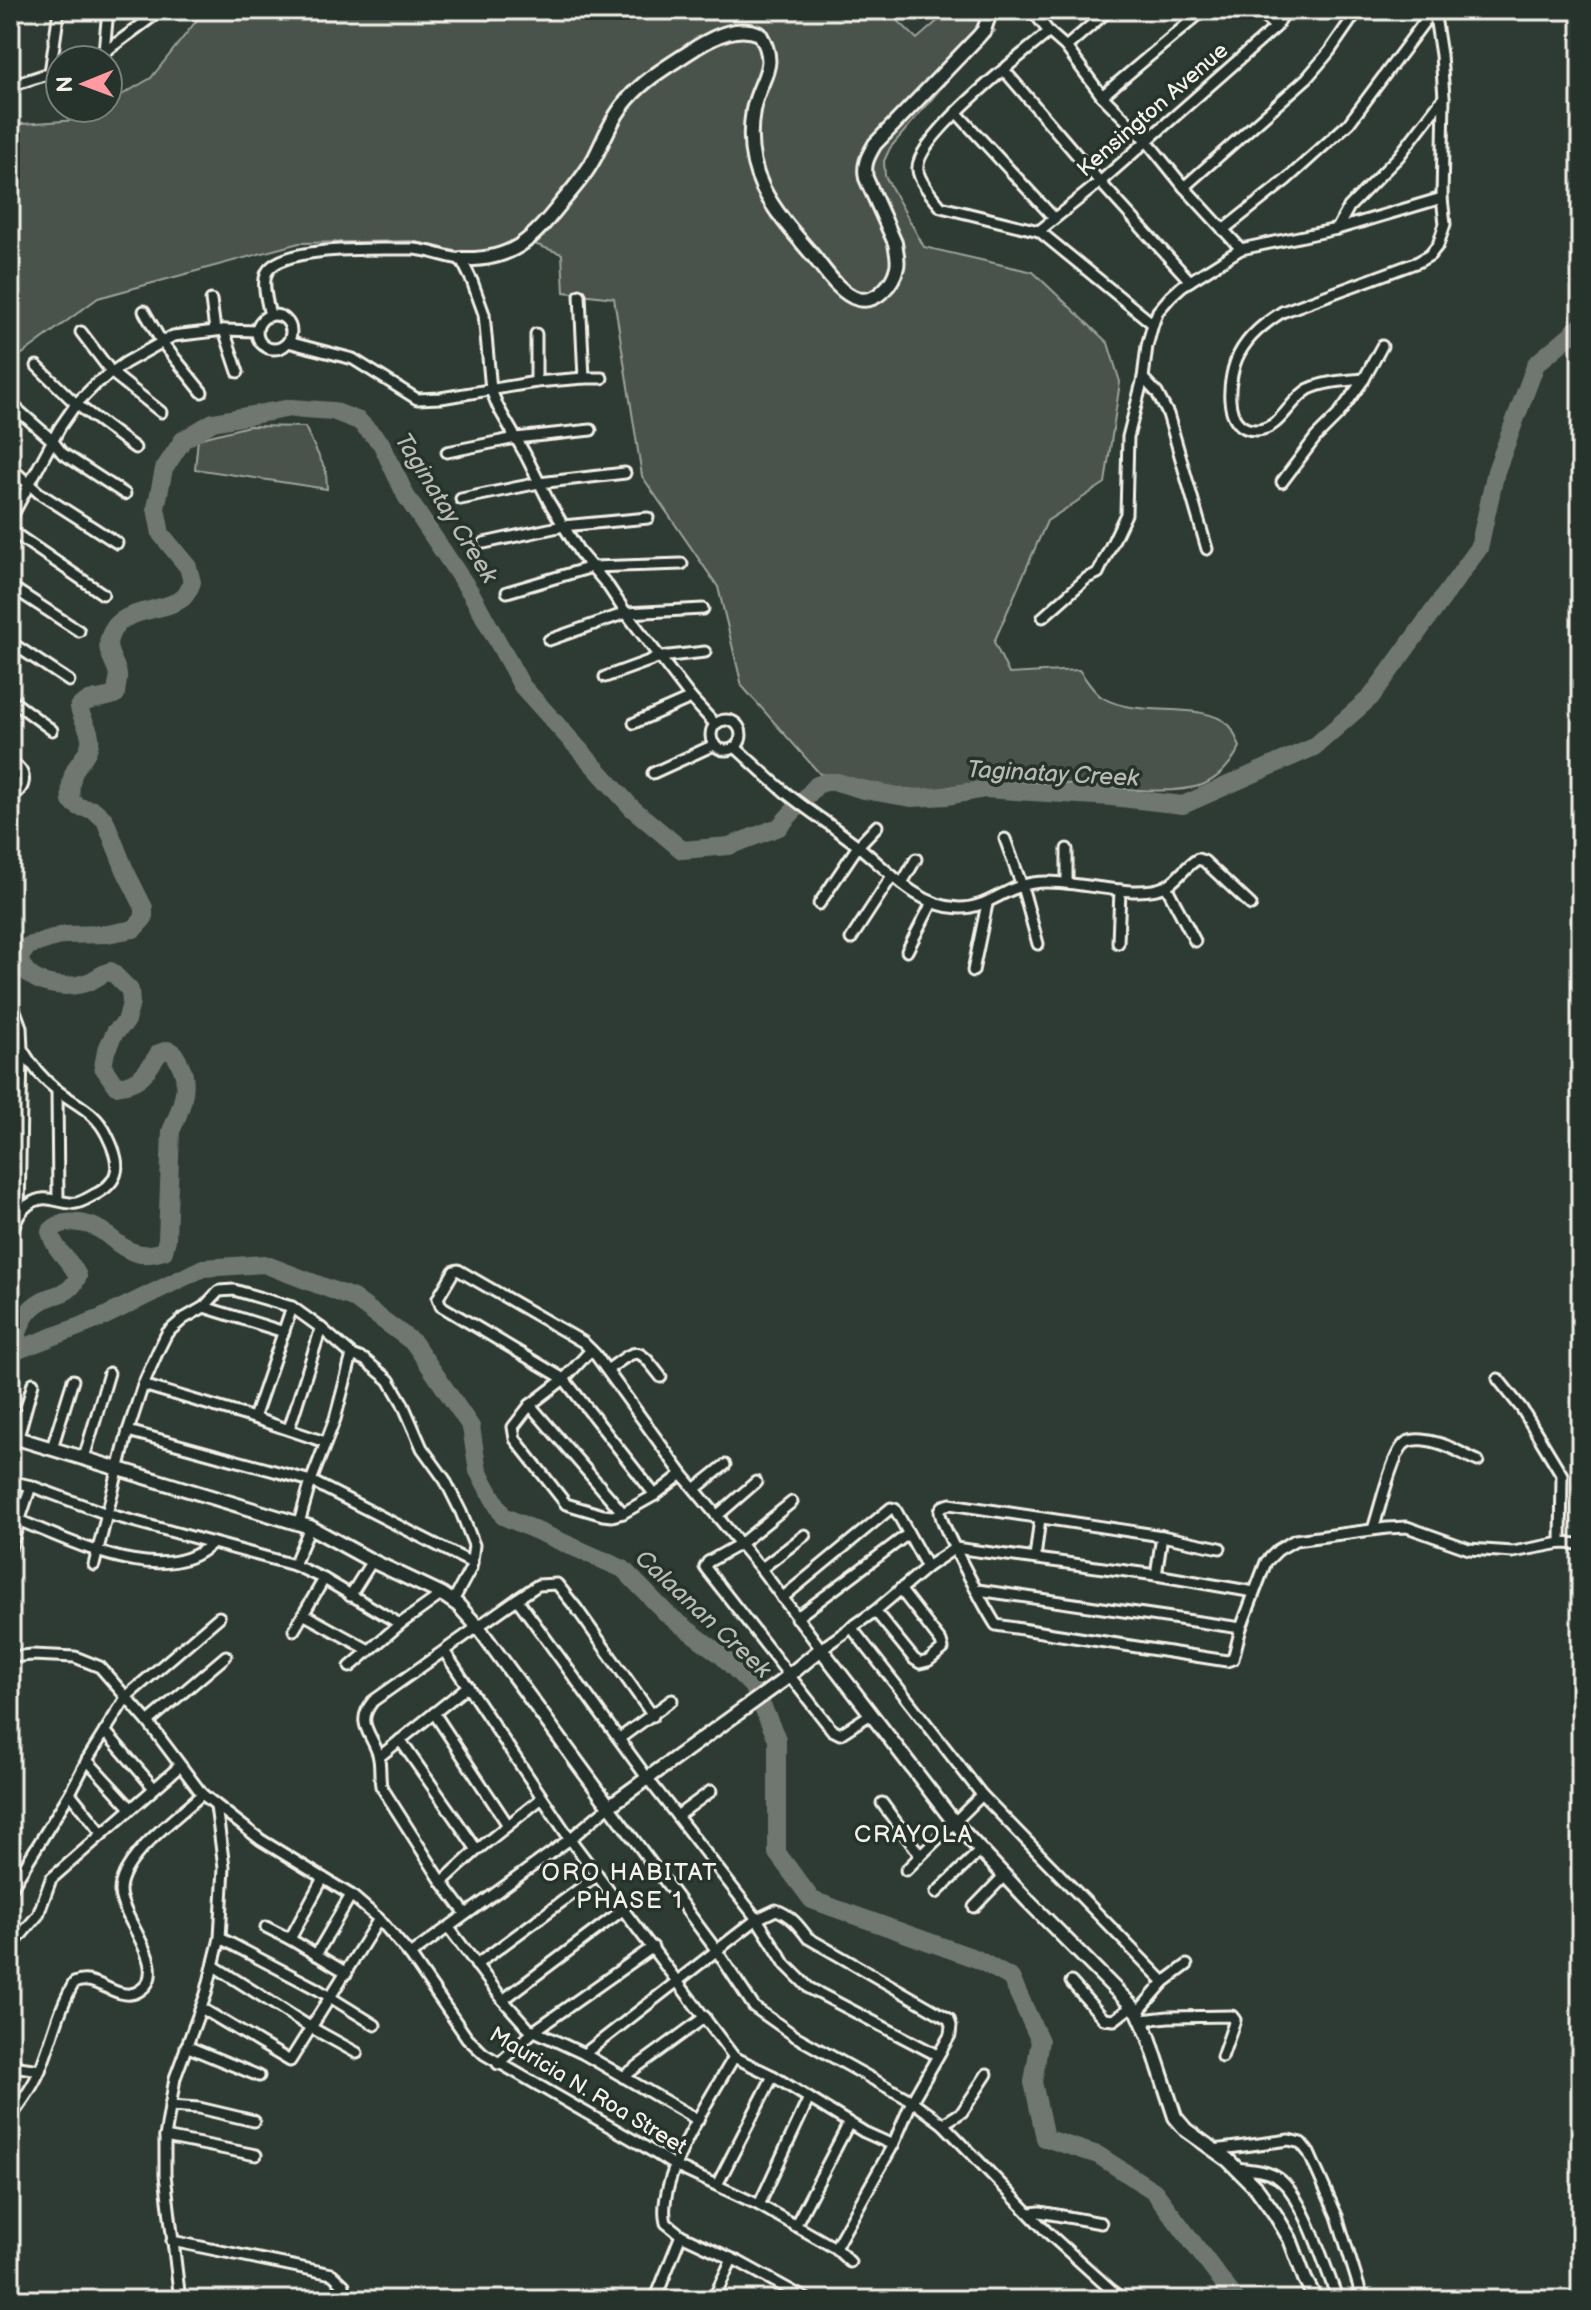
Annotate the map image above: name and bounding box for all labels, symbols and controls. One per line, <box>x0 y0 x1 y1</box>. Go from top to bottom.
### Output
street label: Kensington Avenue <box>1072 37 1234 183</box>
north arrow <box>44 44 124 124</box>
text: N <box>52 76 79 93</box>
water label: Taginatay Creek <box>388 427 504 590</box>
water label: Taginatay Creek <box>966 755 1141 793</box>
water label: Calaanan Creek <box>629 1544 778 1685</box>
district label: CRAYOLA <box>854 1820 974 1849</box>
district label: ORO HABITAT PHASE 1 <box>542 1858 718 1915</box>
street label: Mauricia N. Roa Street <box>484 2021 692 2161</box>

